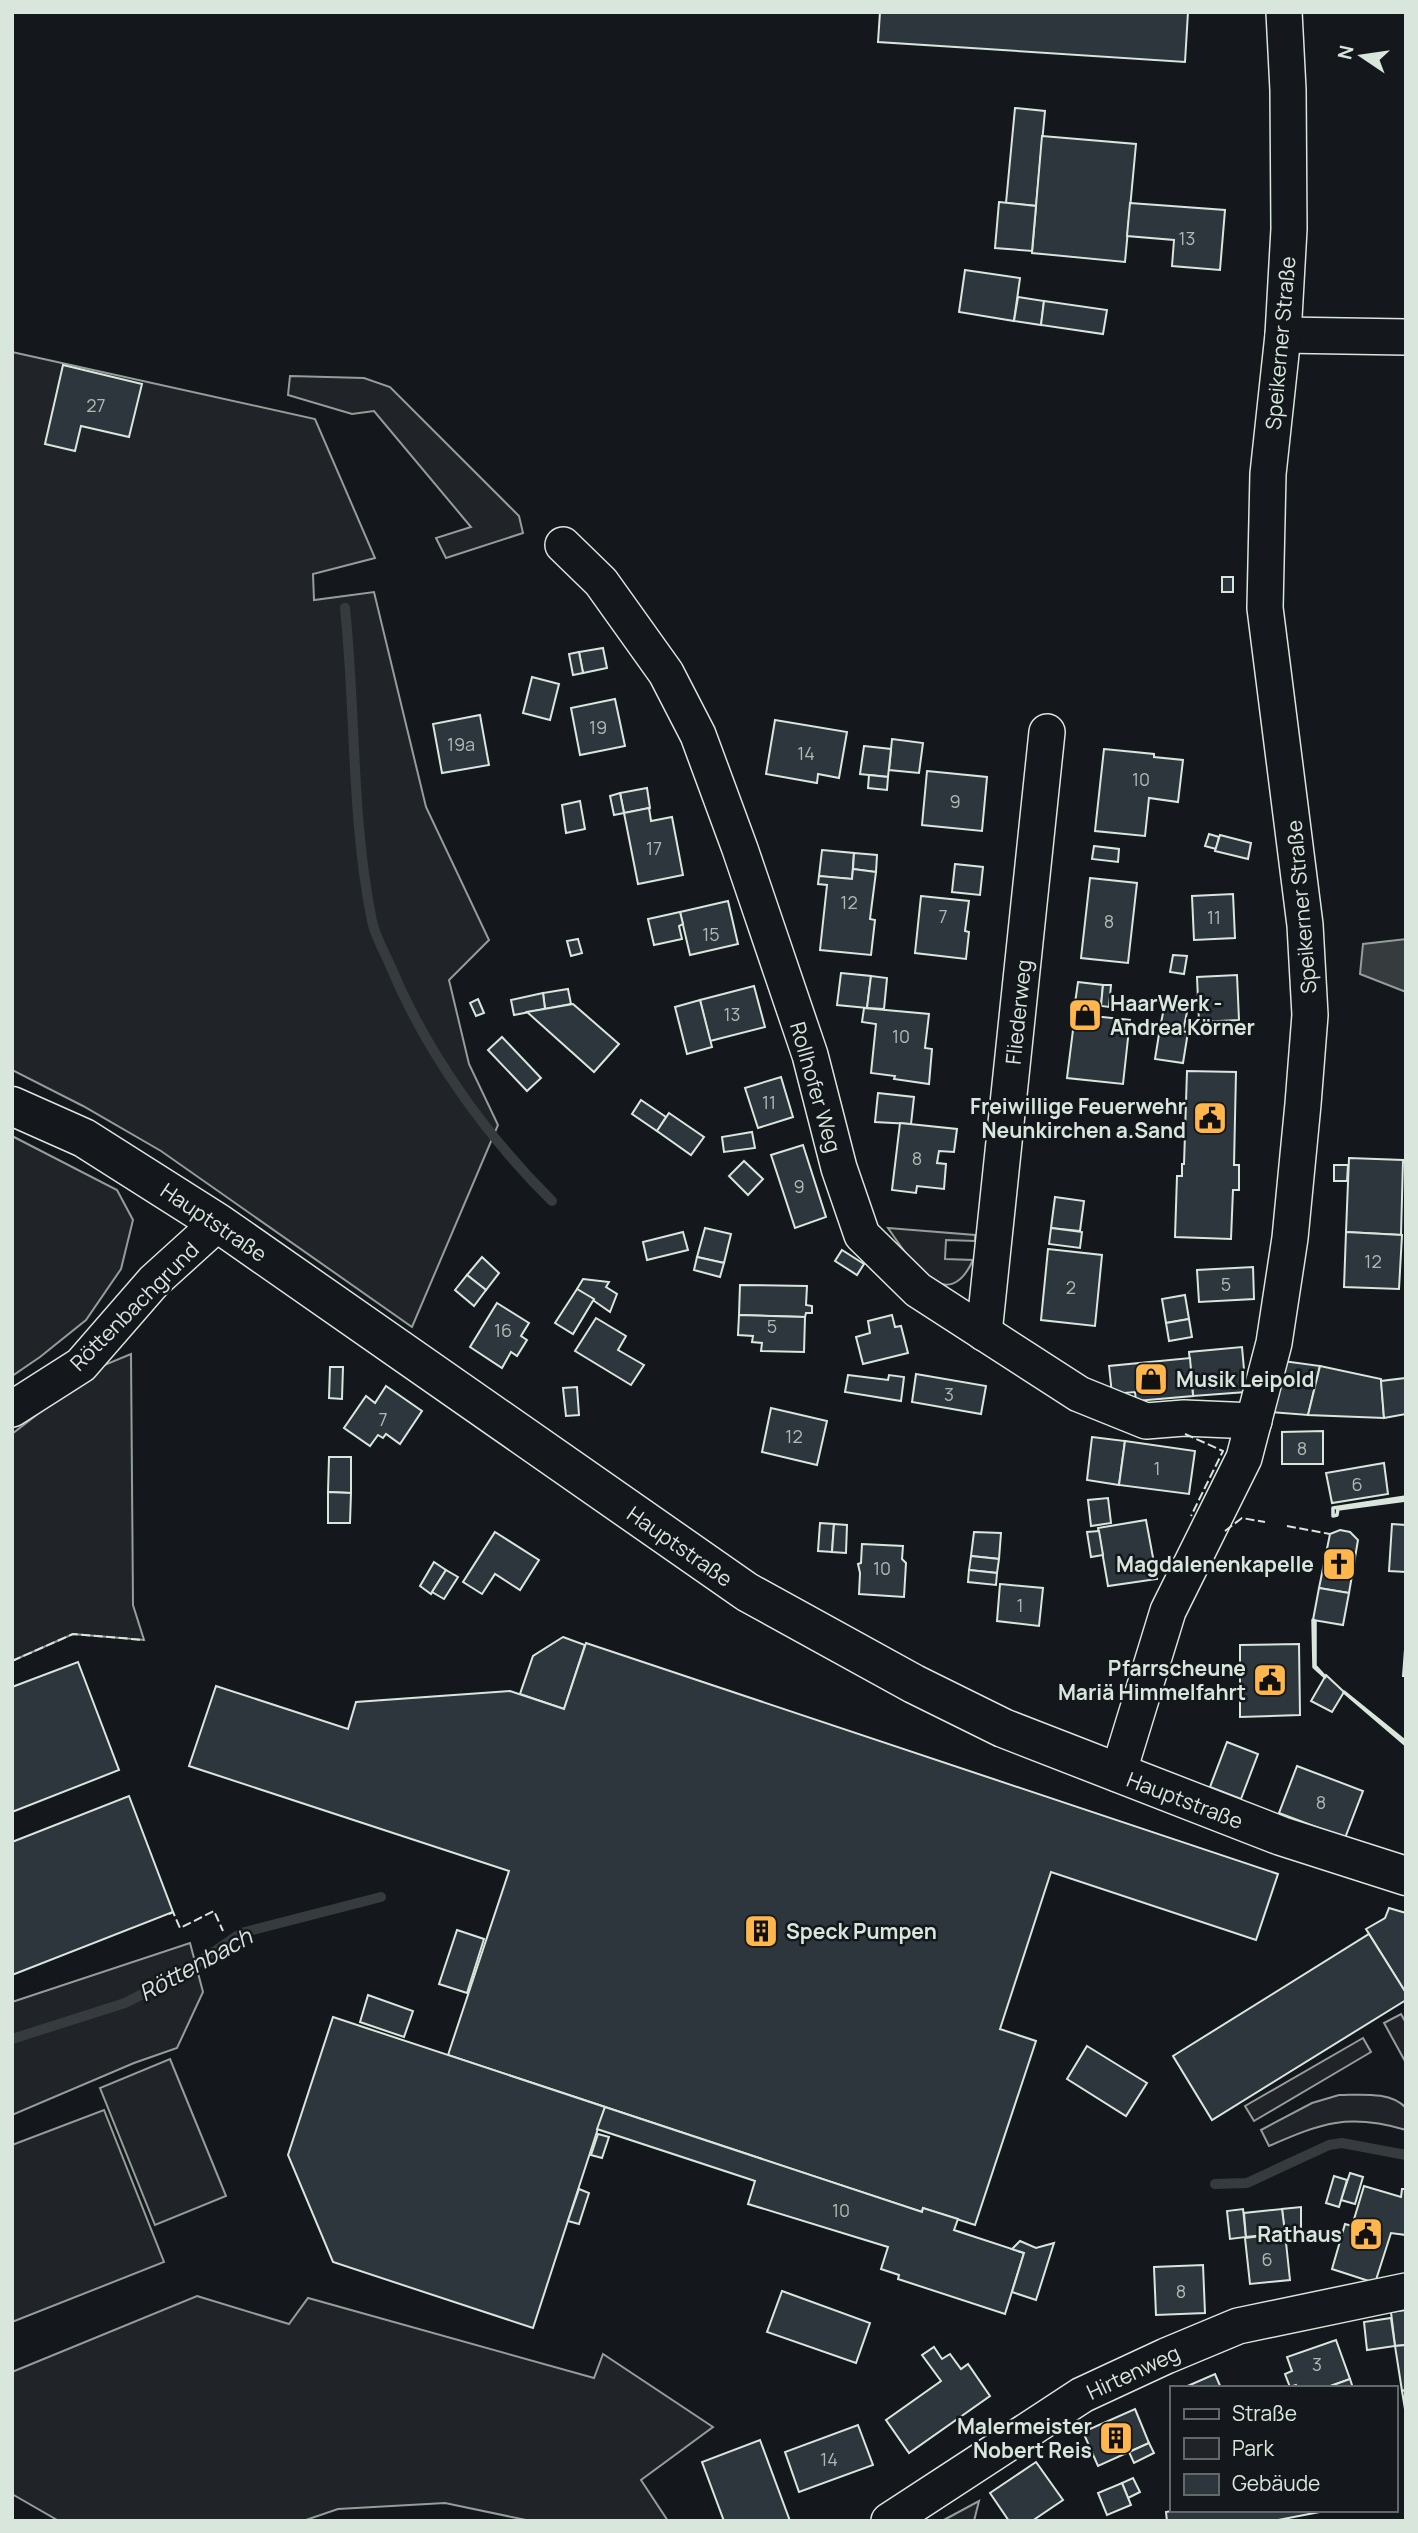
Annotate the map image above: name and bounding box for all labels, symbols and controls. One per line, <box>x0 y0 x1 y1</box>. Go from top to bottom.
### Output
north arrow <box>1327 21 1397 91</box>
text: N <box>1331 43 1360 62</box>
house number: 13 <box>1179 226 1195 250</box>
street label: Speikerner Straße <box>1258 255 1302 431</box>
house number: 27 <box>86 393 106 417</box>
house number: 19 <box>589 715 607 739</box>
house number: 19a <box>447 732 475 756</box>
house number: 14 <box>797 741 815 765</box>
house number: 10 <box>1132 767 1150 791</box>
house number: 9 <box>949 789 961 813</box>
street label: Speikerner Straße <box>1279 819 1323 995</box>
house number: 17 <box>646 836 662 860</box>
house number: 12 <box>840 890 858 914</box>
house number: 7 <box>938 904 948 928</box>
house number: 11 <box>1207 905 1221 929</box>
house number: 8 <box>1104 909 1114 933</box>
house number: 15 <box>702 922 720 946</box>
street label: Fliederweg <box>999 958 1037 1066</box>
place label: HaarWerk - Andrea Körner <box>1110 989 1255 1041</box>
shop icon: HaarWerk - Andrea Körner <box>1066 996 1104 1034</box>
house number: 13 <box>724 1002 740 1026</box>
street label: Rollhofer Weg <box>784 1018 848 1156</box>
house number: 10 <box>892 1024 910 1048</box>
house number: 11 <box>762 1090 776 1114</box>
place label: Freiwillige Feuerwehr Neunkirchen a.Sand <box>970 1092 1186 1144</box>
public building icon: Freiwillige Feuerwehr Neunkirchen a.Sand <box>1191 1099 1229 1137</box>
house number: 8 <box>912 1146 922 1170</box>
house number: 9 <box>793 1174 805 1198</box>
street label: Hauptstraße <box>155 1176 273 1268</box>
street label: Röttenbachgrund <box>64 1236 204 1376</box>
house number: 12 <box>1364 1249 1382 1273</box>
house number: 5 <box>1221 1272 1231 1296</box>
house number: 2 <box>1066 1275 1076 1299</box>
house number: 5 <box>767 1314 777 1338</box>
house number: 16 <box>494 1318 512 1342</box>
shop icon: Musik Leipold <box>1132 1360 1170 1398</box>
place label: Musik Leipold <box>1176 1365 1314 1393</box>
house number: 3 <box>944 1382 954 1406</box>
house number: 7 <box>378 1407 388 1431</box>
house number: 12 <box>785 1424 803 1448</box>
house number: 8 <box>1297 1436 1307 1460</box>
house number: 1 <box>1153 1456 1161 1480</box>
house number: 6 <box>1351 1472 1363 1496</box>
street label: Hauptstraße <box>622 1499 738 1593</box>
church icon: Magdalenenkapelle <box>1320 1545 1358 1583</box>
place label: Magdalenenkapelle <box>1116 1550 1314 1578</box>
house number: 10 <box>873 1556 891 1580</box>
house number: 1 <box>1016 1593 1024 1617</box>
place label: Pfarrscheune Mariä Himmelfahrt <box>1058 1654 1246 1706</box>
public building icon: Pfarrscheune Mariä Himmelfahrt <box>1251 1661 1289 1699</box>
street label: Hauptstraße <box>1123 1765 1247 1835</box>
house number: 8 <box>1316 1790 1326 1814</box>
building icon: Speck Pumpen <box>742 1912 780 1950</box>
place label: Speck Pumpen <box>786 1917 937 1945</box>
water label: Röttenbach <box>133 1919 258 2008</box>
house number: 10 <box>832 2198 850 2222</box>
public building icon: Rathaus <box>1347 2215 1385 2253</box>
place label: Rathaus <box>1257 2220 1342 2248</box>
house number: 6 <box>1261 2247 1273 2271</box>
house number: 8 <box>1176 2279 1186 2303</box>
street label: Hirtenweg <box>1082 2338 1184 2406</box>
house number: 3 <box>1312 2352 1322 2376</box>
legend <box>1170 2386 1397 2512</box>
text: Straße <box>1232 2399 1297 2427</box>
place label: Malermeister Nobert Reis <box>957 2412 1092 2464</box>
building icon: Malermeister Nobert Reis <box>1097 2419 1135 2457</box>
text: Park <box>1232 2434 1274 2462</box>
house number: 14 <box>820 2447 838 2471</box>
text: Gebäude <box>1232 2469 1320 2497</box>

